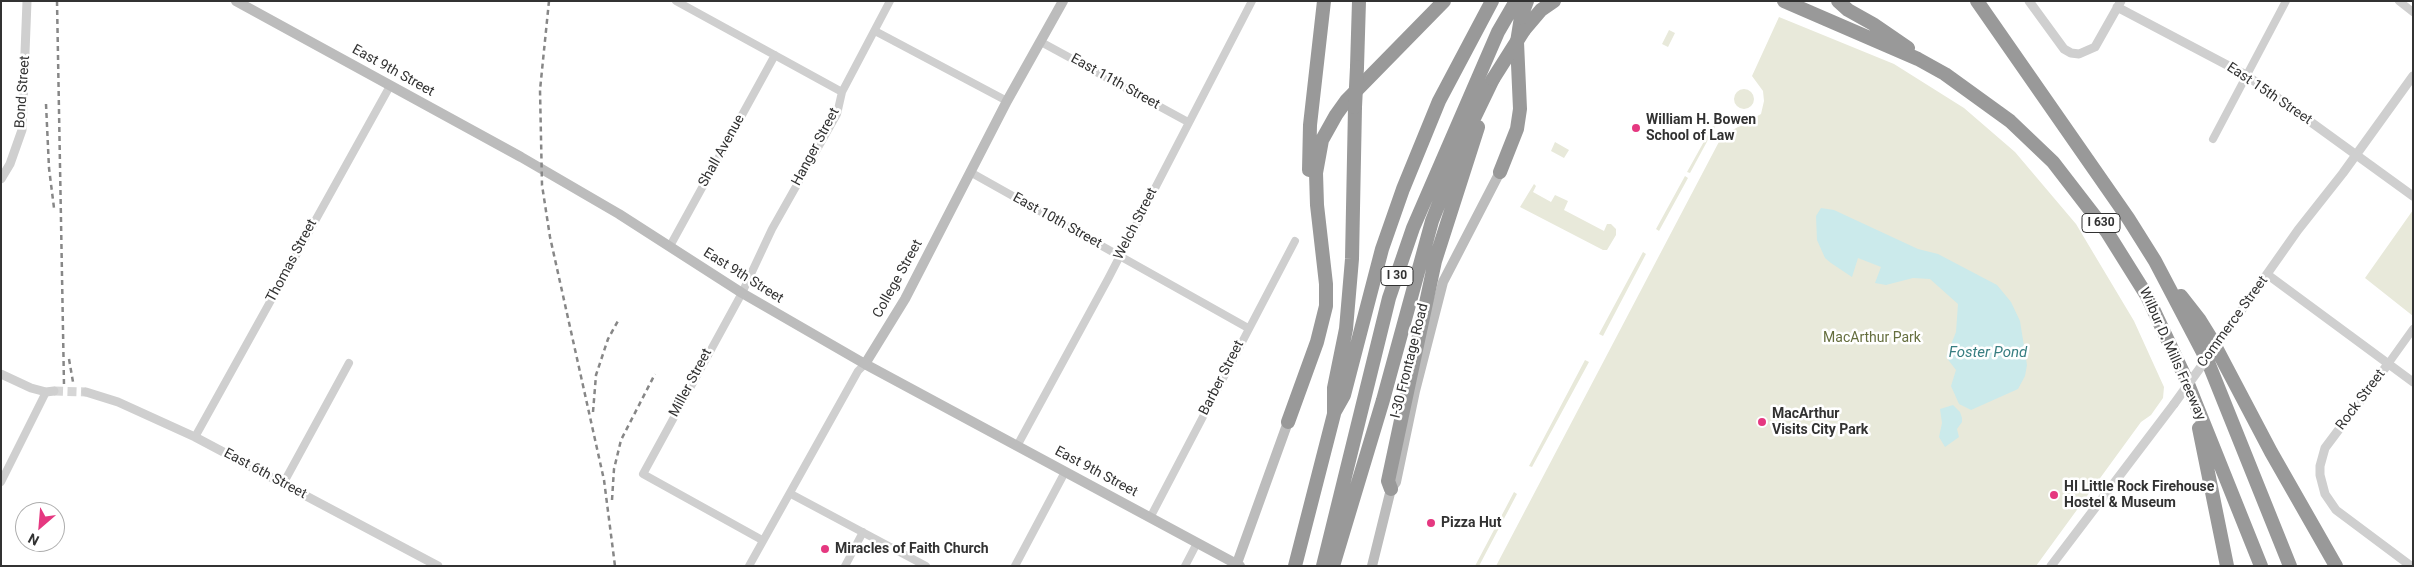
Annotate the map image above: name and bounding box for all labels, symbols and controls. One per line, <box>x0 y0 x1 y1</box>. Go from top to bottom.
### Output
street label: East 9th Street <box>349 41 437 101</box>
street label: East 11th Street <box>1068 51 1162 113</box>
street label: Bond Street <box>12 55 34 129</box>
street label: East 15th Street <box>2223 59 2315 129</box>
street label: Hanger Street <box>788 105 844 189</box>
street label: Shall Avenue <box>695 112 749 190</box>
place label: William H. Bowen School of Law <box>1646 112 1756 144</box>
marker: William H. Bowen School of Law <box>1630 122 1642 134</box>
street label: Welch Street <box>1111 185 1161 263</box>
street label: East 10th Street <box>1010 190 1104 252</box>
road number: I 630 <box>2082 214 2120 232</box>
street label: Thomas Street <box>263 217 321 305</box>
street label: College Street <box>870 237 926 321</box>
street label: East 9th Street <box>700 245 786 307</box>
road number: I 30 <box>1381 266 1413 286</box>
street label: Commerce Street <box>2194 273 2272 371</box>
street label: Wilbur D. Mills Freeway <box>2135 285 2209 423</box>
street label: I-30 Frontage Road <box>1388 302 1432 420</box>
park label: MacArthur Park <box>1823 330 1921 346</box>
street label: Barber Street <box>1196 338 1248 418</box>
water label: Foster Pond <box>1949 344 2027 362</box>
street label: Miller Street <box>666 346 716 420</box>
street label: Rock Street <box>2333 366 2389 434</box>
place label: MacArthur Visits City Park <box>1772 406 1868 438</box>
marker: MacArthur Visits City Park <box>1756 416 1768 428</box>
street label: East 9th Street <box>1052 443 1140 501</box>
street label: East 6th Street <box>221 445 309 503</box>
place label: HI Little Rock Firehouse Hostel & Museum <box>2064 479 2214 512</box>
marker: HI Little Rock Firehouse Hostel & Museum <box>2048 489 2060 501</box>
north arrow <box>15 502 65 552</box>
place label: Pizza Hut <box>1441 515 1501 531</box>
marker: Pizza Hut <box>1425 517 1437 529</box>
text: N <box>26 530 42 549</box>
place label: Miracles of Faith Church <box>835 541 989 557</box>
marker: Miracles of Faith Church <box>819 543 831 555</box>

